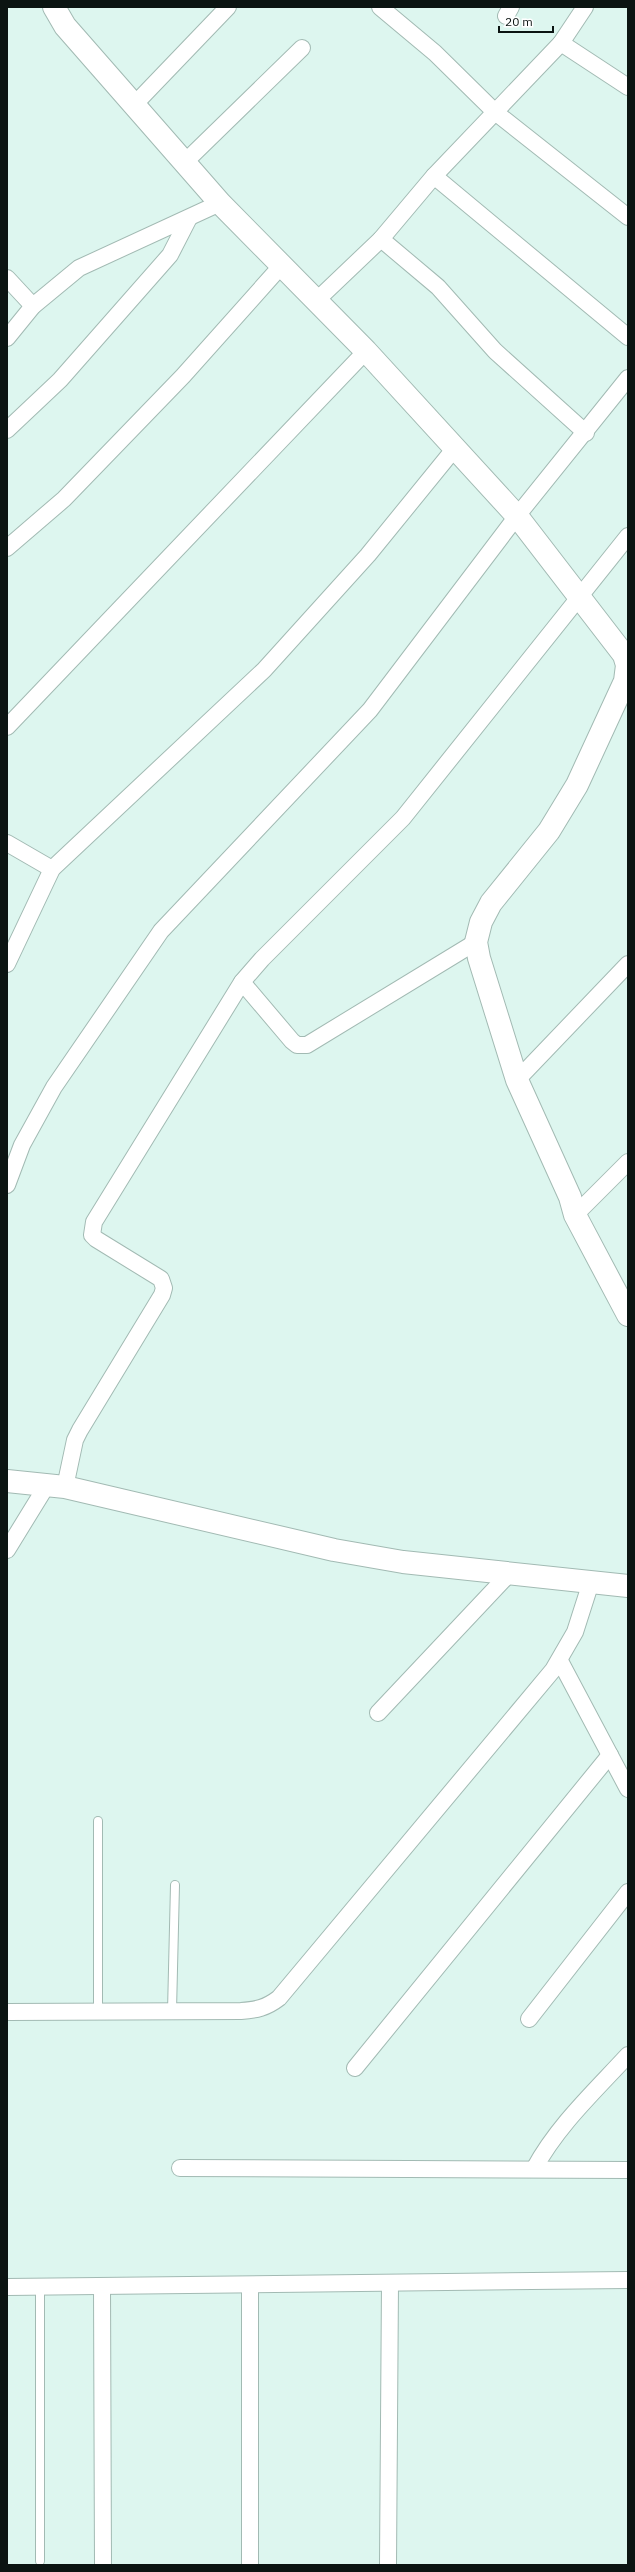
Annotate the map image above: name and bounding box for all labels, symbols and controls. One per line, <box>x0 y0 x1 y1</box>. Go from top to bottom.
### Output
scale bar <box>499 8 553 34</box>
text: 20 m <box>505 14 533 29</box>

